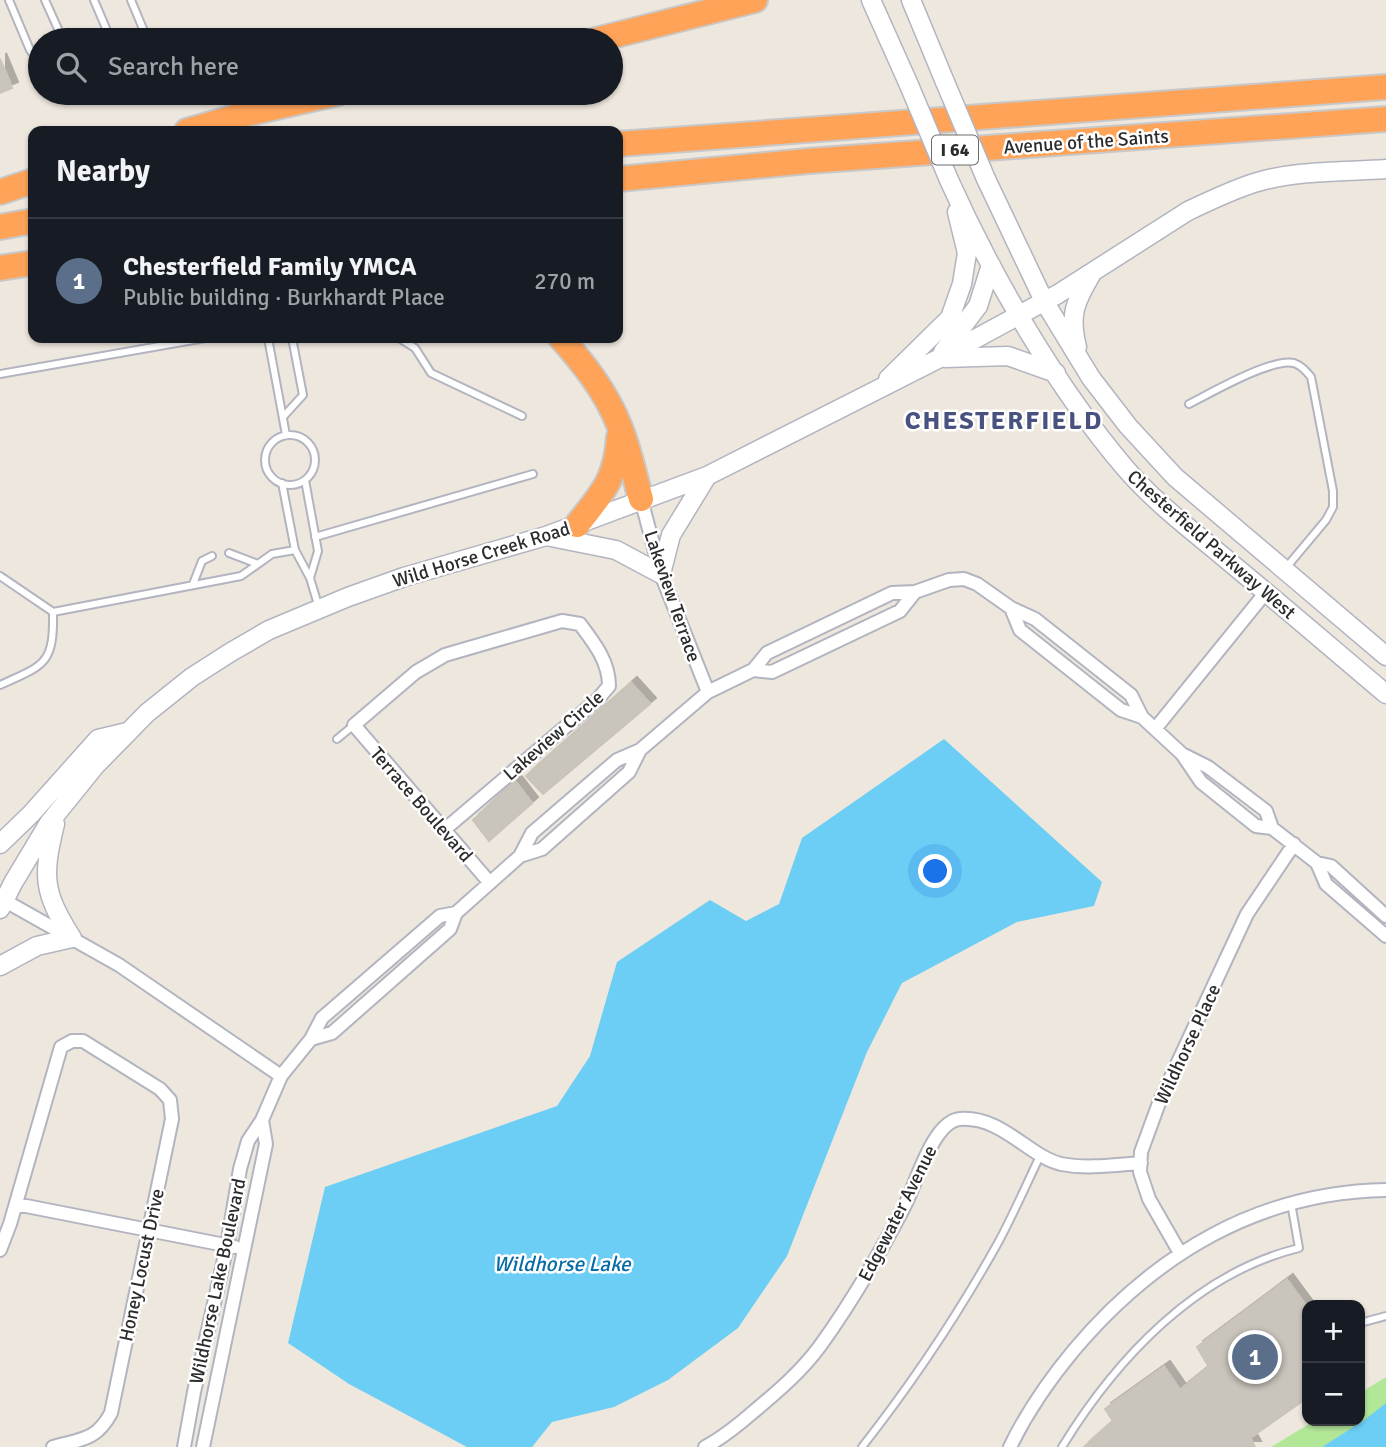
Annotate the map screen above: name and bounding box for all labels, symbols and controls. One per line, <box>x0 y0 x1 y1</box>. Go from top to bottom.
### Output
search box <box>28 28 623 105</box>
icon: search <box>52 48 90 86</box>
text: Search here <box>108 51 239 83</box>
street label: Avenue of the Saints <box>1003 124 1169 160</box>
road number: I 64 <box>932 135 978 164</box>
text: Nearby <box>56 153 150 190</box>
text: Chesterfield Family YMCA <box>123 251 417 283</box>
text: 1 <box>73 267 85 296</box>
text: 270 m <box>534 267 595 296</box>
text: Public building · Burkhardt Place <box>123 283 445 312</box>
district label: CHESTERFIELD <box>905 405 1103 437</box>
street label: Chesterfield Parkway West <box>1122 465 1301 625</box>
street label: Wild Horse Creek Road <box>390 517 573 593</box>
street label: Lakeview Terrace <box>638 527 706 665</box>
street label: Lakeview Circle <box>498 685 609 786</box>
street label: Terrace Boulevard <box>365 742 478 867</box>
your location <box>918 854 952 888</box>
street label: Wildhorse Place <box>1149 980 1226 1109</box>
street label: Edgewater Avenue <box>853 1141 943 1285</box>
street label: Wildhorse Lake Boulevard <box>184 1176 252 1386</box>
street label: Honey Locust Drive <box>114 1187 170 1344</box>
water label: Wildhorse Lake <box>493 1251 632 1277</box>
map controls <box>1302 1300 1365 1426</box>
button: + <box>1302 1300 1365 1363</box>
pin: 1 <box>1232 1331 1278 1383</box>
button: − <box>1302 1363 1365 1426</box>

